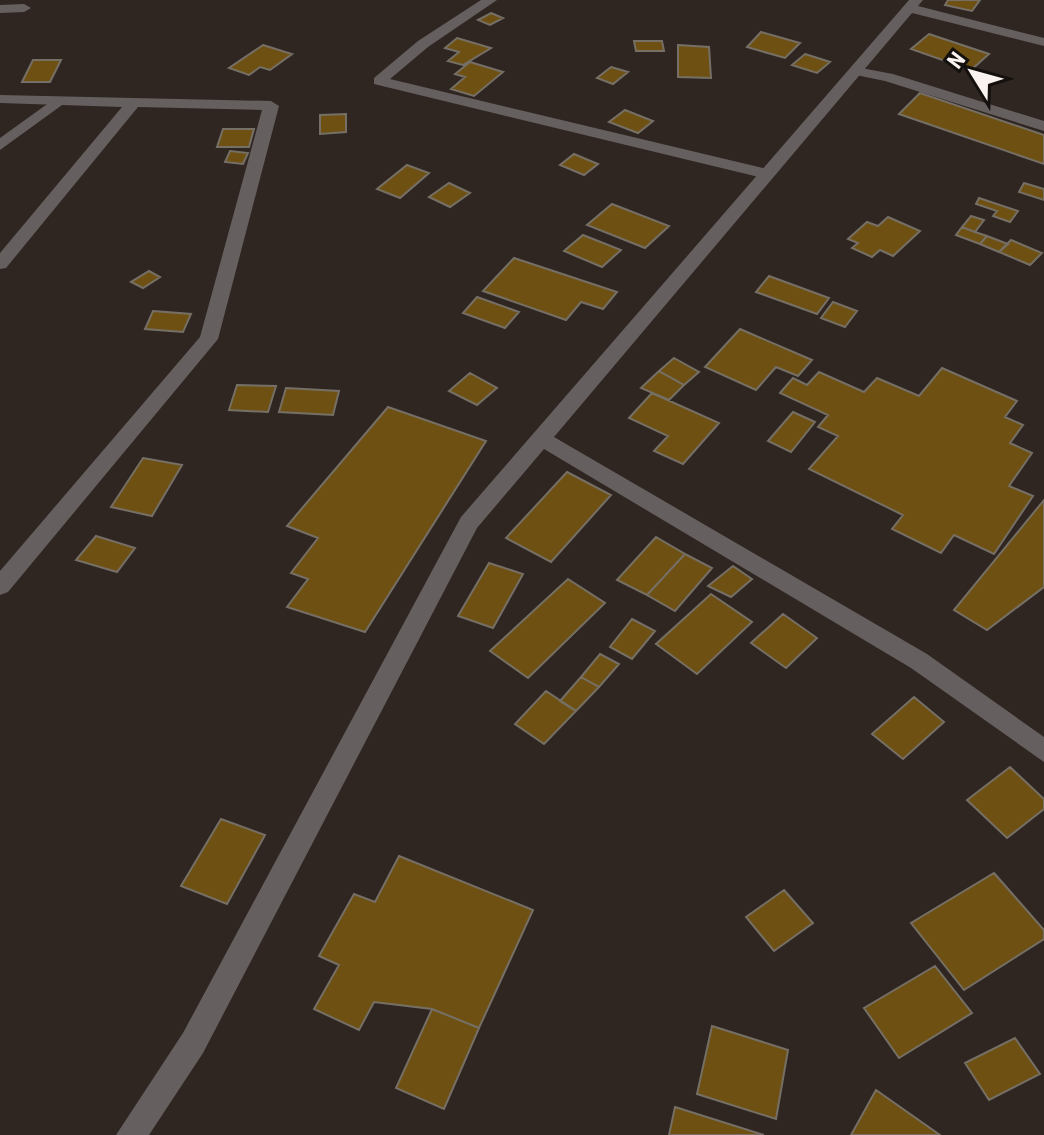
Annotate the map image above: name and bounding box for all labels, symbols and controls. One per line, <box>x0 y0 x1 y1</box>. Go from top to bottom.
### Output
north arrow <box>932 32 1012 112</box>
text: N <box>942 47 970 73</box>

